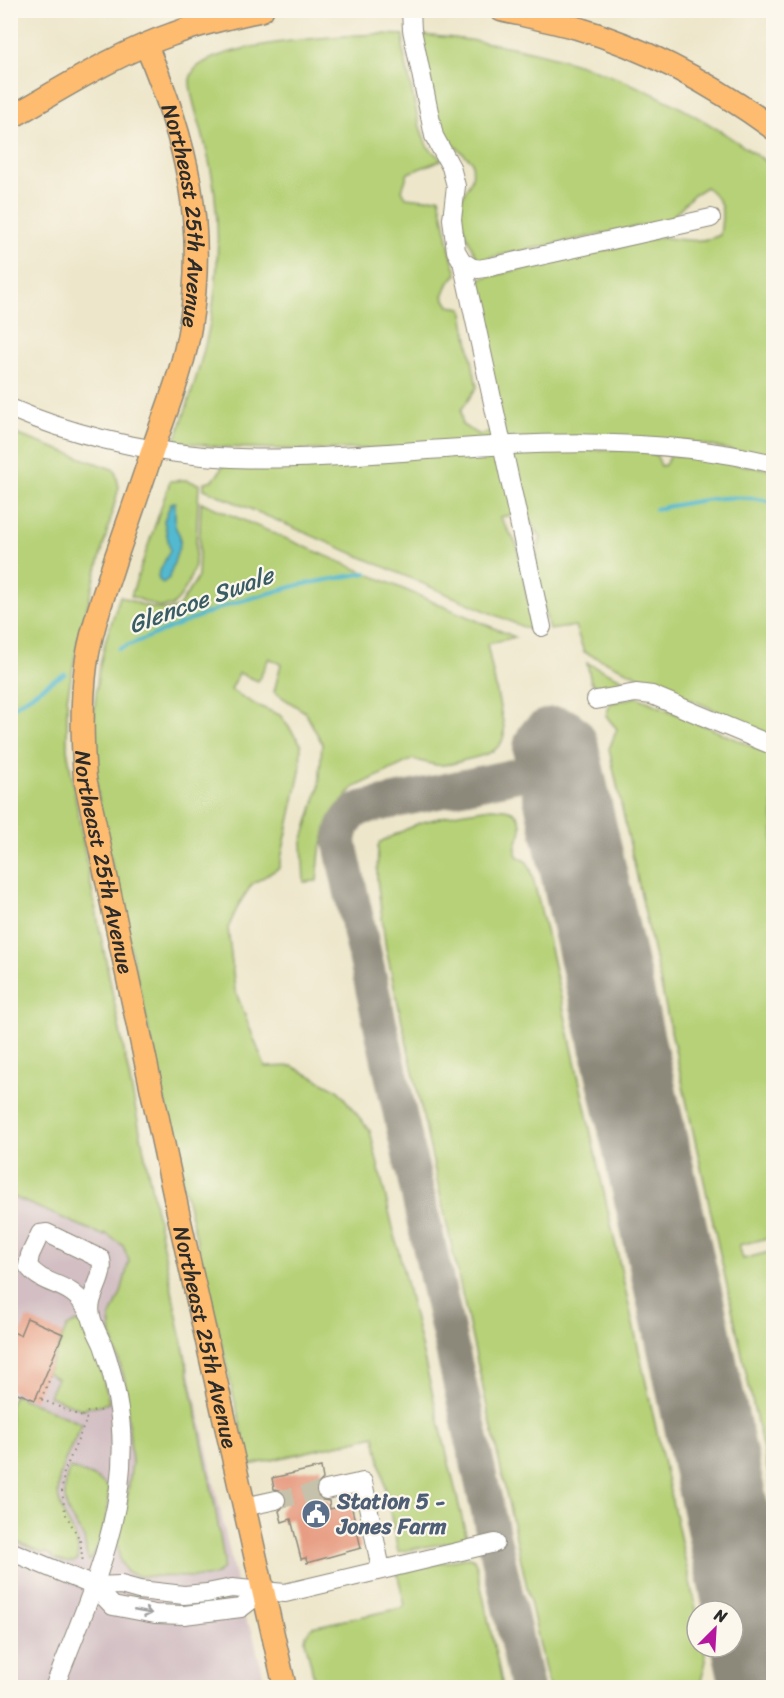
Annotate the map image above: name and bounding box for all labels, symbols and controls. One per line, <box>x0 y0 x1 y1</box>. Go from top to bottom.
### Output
street label: Northeast 25th Avenue <box>150 98 215 331</box>
water label: Glencoe Swale <box>122 553 282 646</box>
street label: Northeast 25th Avenue <box>63 749 145 978</box>
street label: Northeast 25th Avenue <box>162 1222 250 1453</box>
place label: Station 5 - Jones Farm <box>335 1482 447 1546</box>
public building icon: Station 5 - Jones Farm <box>300 1498 332 1530</box>
north arrow <box>685 1599 745 1659</box>
text: N <box>709 1600 733 1632</box>
one-way arrow <box>133 1607 153 1618</box>

